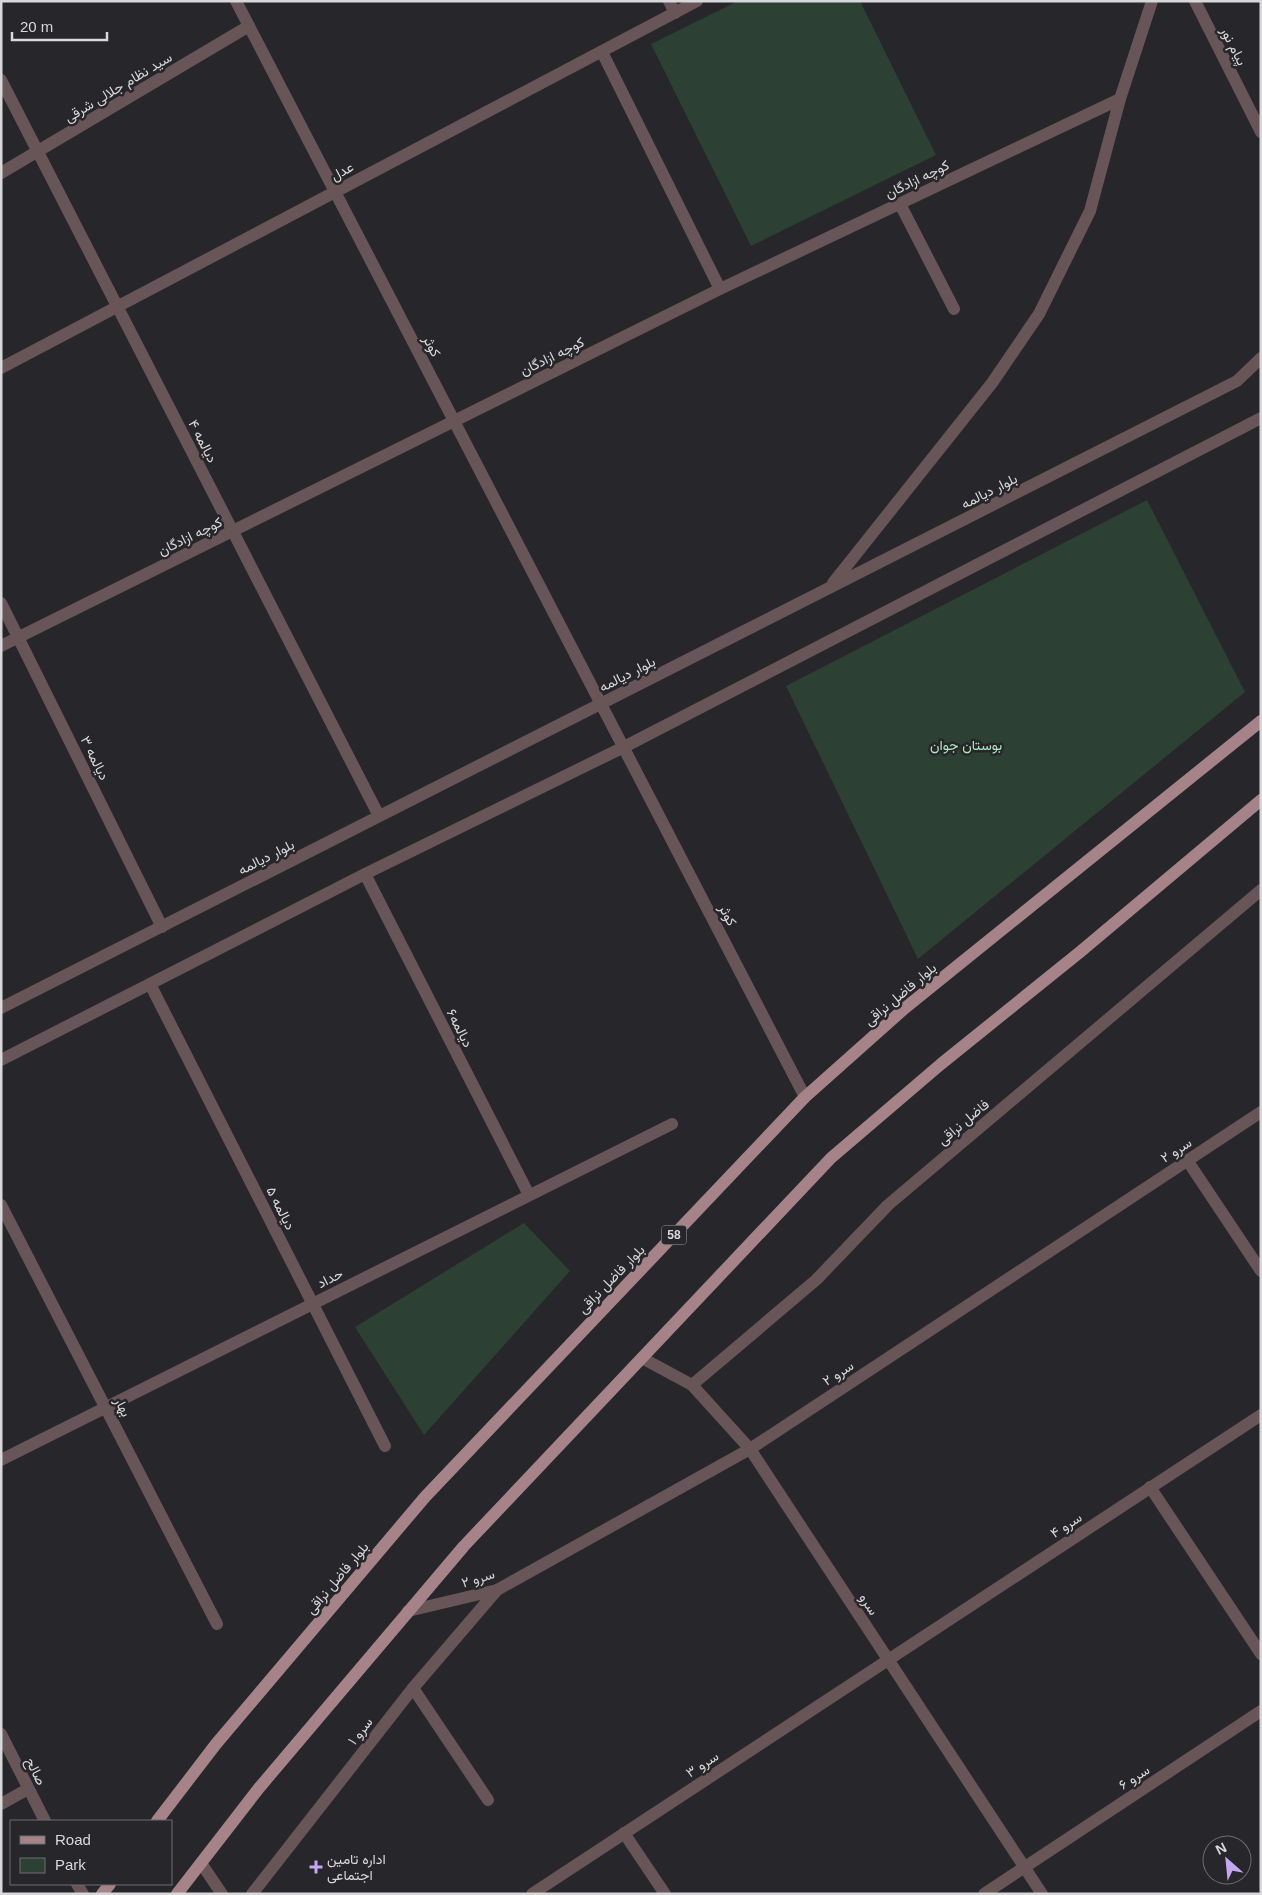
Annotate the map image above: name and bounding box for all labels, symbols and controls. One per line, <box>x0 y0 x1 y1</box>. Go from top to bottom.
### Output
scale bar <box>12 10 108 42</box>
text: 20 m <box>20 18 53 35</box>
street label: پیام نور <box>1215 23 1250 69</box>
street label: سید نظام جلالی شرقی <box>61 49 175 126</box>
street label: کوچه ازادگان <box>882 157 952 203</box>
street label: عدل <box>328 158 357 185</box>
street label: کوثر <box>418 332 444 360</box>
street label: کوچه ازادگان <box>517 334 587 380</box>
street label: دیالمه ۴ <box>185 417 221 465</box>
street label: بلوار دیالمه <box>958 470 1020 513</box>
street label: کوچه ازادگان <box>155 514 225 560</box>
street label: بلوار دیالمه <box>596 653 658 696</box>
street label: دیالمه ۳ <box>77 733 113 783</box>
park label: بوستان جوان <box>930 737 1002 754</box>
street label: بلوار دیالمه <box>235 836 297 879</box>
street label: کوثر <box>714 901 740 929</box>
street label: بلوار فاضل نراقی <box>861 959 940 1029</box>
street label: دیالمه۶ <box>444 1006 477 1050</box>
street label: فاضل نراقی <box>934 1096 993 1149</box>
street label: سرو ۲ <box>1158 1134 1195 1167</box>
street label: دیالمه ۵ <box>263 1184 299 1232</box>
road number: 58 <box>662 1226 686 1244</box>
street label: بلوار فاضل نراقی <box>574 1241 648 1317</box>
street label: حداد <box>314 1265 346 1291</box>
street label: سرو ۲ <box>820 1357 857 1390</box>
street label: بهار <box>110 1394 135 1420</box>
street label: سرو ۴ <box>1047 1509 1085 1542</box>
street label: بلوار فاضل نراقی <box>302 1539 372 1618</box>
street label: سرو ۲ <box>460 1565 497 1592</box>
street label: سرو <box>855 1590 882 1618</box>
street label: سرو ۱ <box>344 1714 376 1749</box>
street label: سرو ۳ <box>683 1748 722 1781</box>
street label: صالح <box>20 1754 50 1789</box>
street label: سرو ۶ <box>1116 1761 1153 1794</box>
legend <box>10 1820 172 1885</box>
text: Road <box>55 1831 91 1848</box>
north arrow <box>1202 1835 1252 1885</box>
text: N <box>1213 1839 1229 1858</box>
place label: اداره تامین اجتماعی <box>327 1851 386 1884</box>
text: Park <box>55 1856 86 1873</box>
marker: اداره تامین اجتماعی <box>309 1860 323 1874</box>

